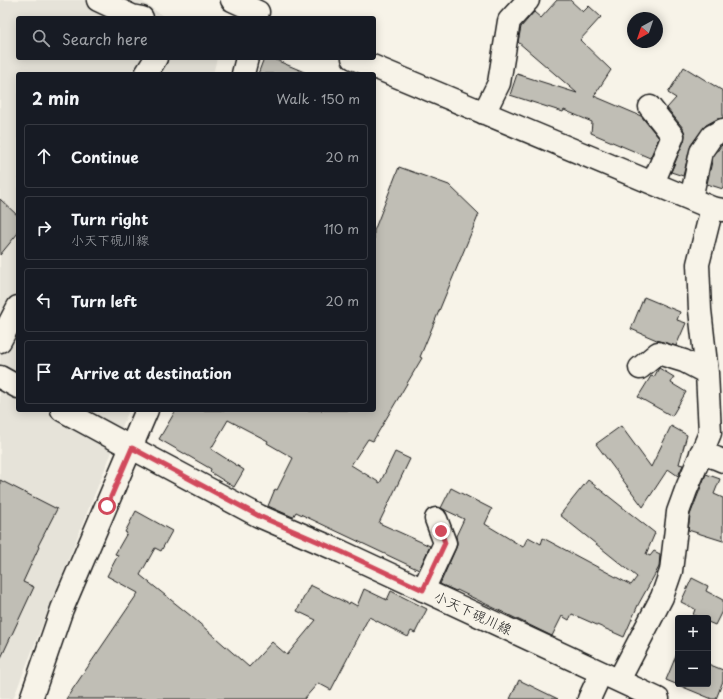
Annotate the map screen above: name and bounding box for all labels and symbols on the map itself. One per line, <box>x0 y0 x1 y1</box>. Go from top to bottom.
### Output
north arrow <box>627 12 663 48</box>
route start <box>98 497 116 515</box>
route end <box>432 522 450 540</box>
street label: 小天下硯川線 <box>431 585 516 640</box>

